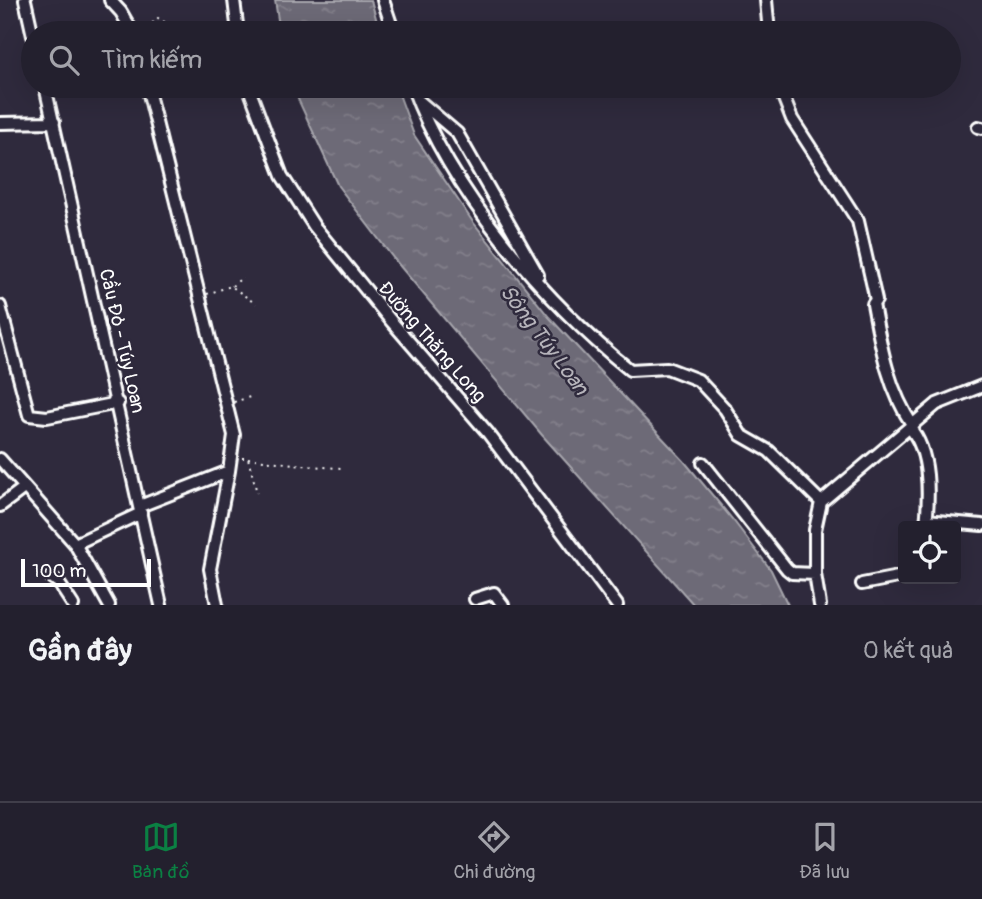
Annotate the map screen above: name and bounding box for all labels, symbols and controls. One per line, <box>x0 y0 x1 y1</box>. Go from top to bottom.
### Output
search box <box>21 21 961 98</box>
icon: search <box>45 41 83 79</box>
text: Tìm kiếm <box>101 44 202 76</box>
street label: Cầu Đỏ - Túy Loan <box>94 267 150 415</box>
street label: Đường Thăng Long <box>373 277 491 407</box>
water label: Sông Túy Loan <box>494 280 595 401</box>
map controls <box>898 521 961 584</box>
button: locate <box>898 521 961 584</box>
scale bar <box>21 556 150 588</box>
text: 100 m <box>32 559 86 583</box>
text: Gần đây <box>28 632 132 669</box>
text: 0 kết quả <box>863 636 954 665</box>
tab: Bản đồ <box>132 818 189 884</box>
tab: Chỉ đường <box>453 818 535 884</box>
tab: Đã lưu <box>799 818 850 884</box>

